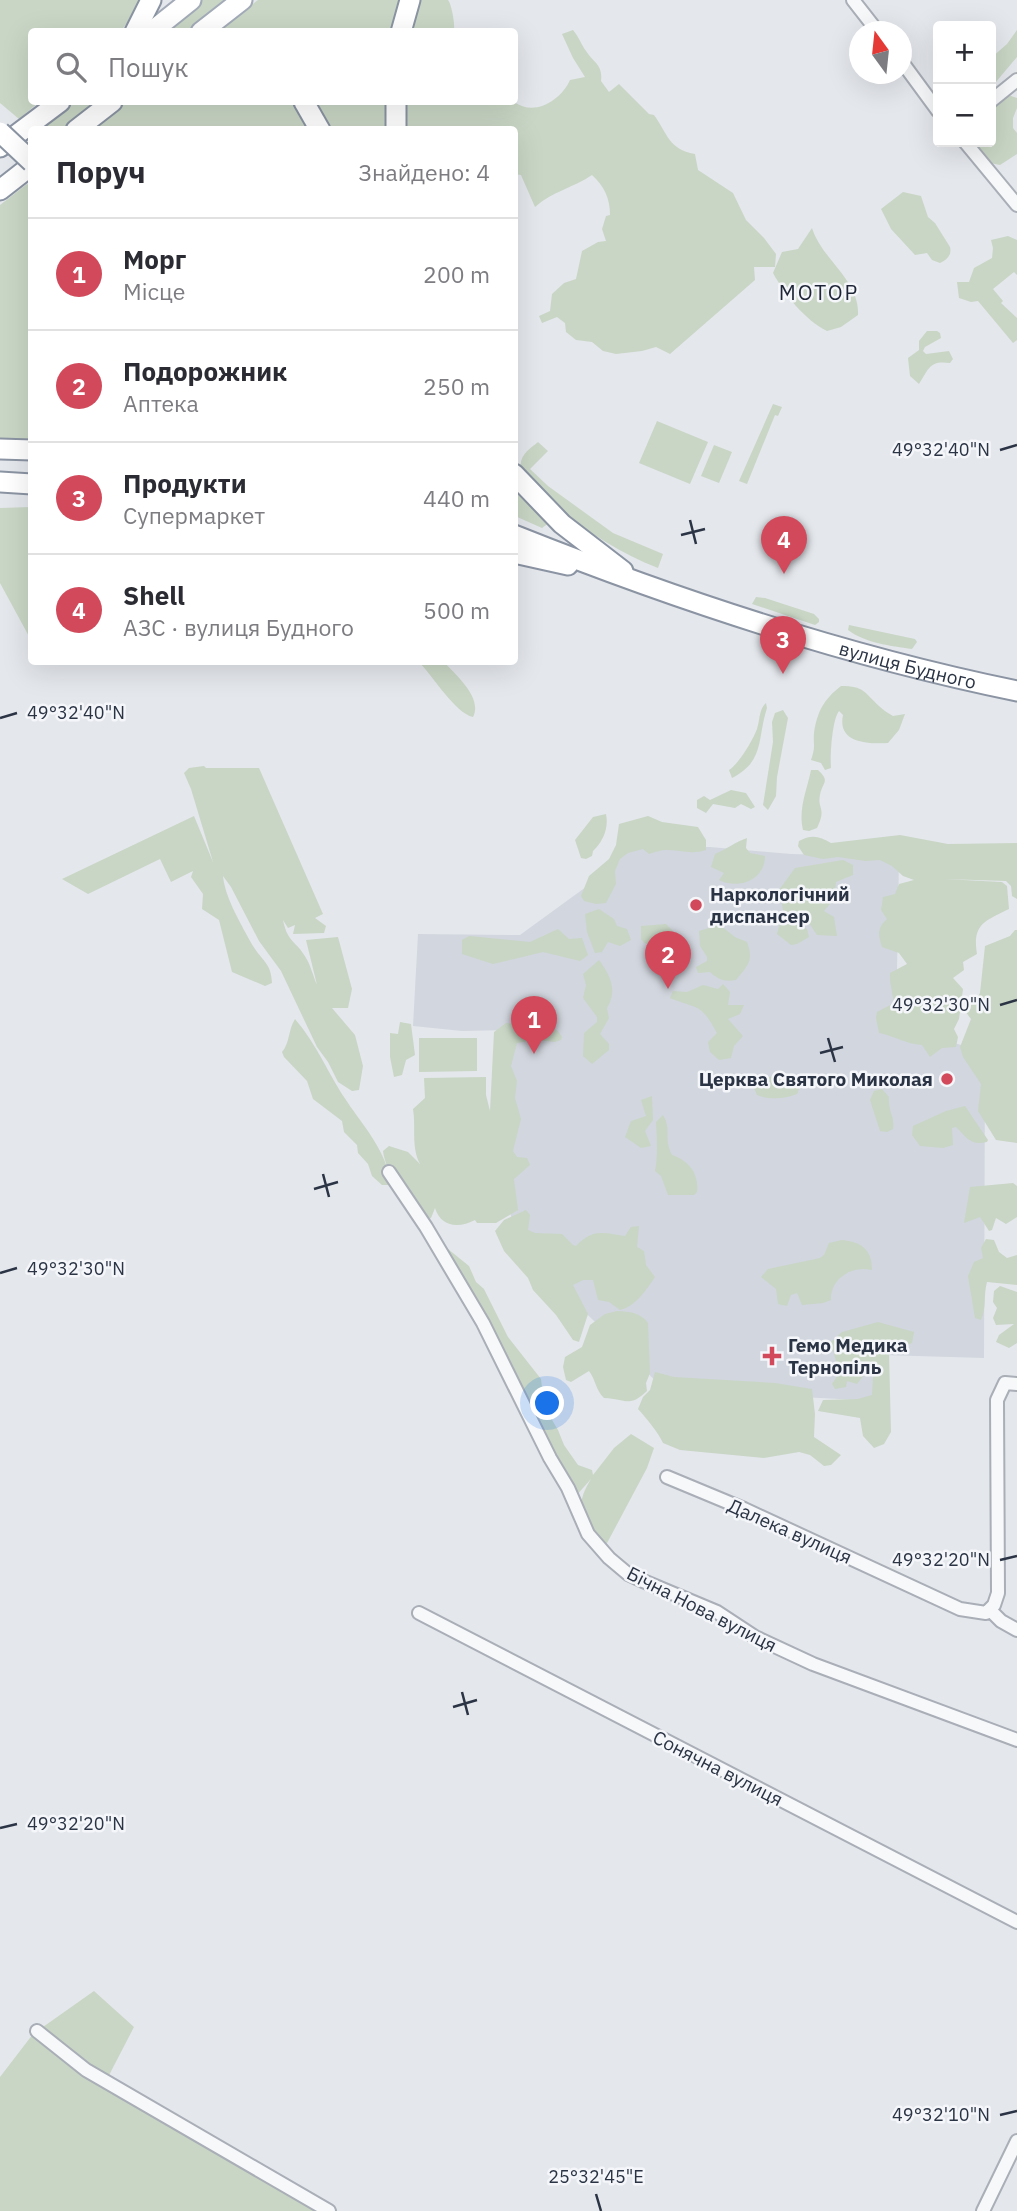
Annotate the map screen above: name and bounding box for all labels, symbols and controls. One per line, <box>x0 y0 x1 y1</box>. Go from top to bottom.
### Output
north arrow <box>849 21 912 84</box>
map controls <box>933 21 996 147</box>
button: + <box>933 21 996 84</box>
search box <box>28 28 518 105</box>
icon: search <box>52 48 90 86</box>
text: Пошук <box>108 50 189 84</box>
button: − <box>933 84 996 147</box>
text: Поруч <box>56 152 146 191</box>
text: Знайдено: 4 <box>358 157 490 187</box>
text: Морг <box>123 242 186 276</box>
text: 1 <box>72 259 86 289</box>
text: 200 m <box>423 259 490 289</box>
text: Місце <box>123 276 185 306</box>
district label: МОТОР <box>779 278 859 306</box>
text: Подорожник <box>123 354 287 388</box>
text: 2 <box>72 371 86 401</box>
text: 250 m <box>423 371 490 401</box>
text: Аптека <box>123 388 199 418</box>
text: 49°32'40"N <box>892 438 990 461</box>
text: Продукти <box>123 466 247 500</box>
text: 3 <box>72 483 86 513</box>
text: 440 m <box>423 483 490 513</box>
text: Супермаркет <box>123 500 265 530</box>
pin: 4 <box>761 516 807 574</box>
text: Shell <box>123 578 185 612</box>
text: 4 <box>72 595 86 625</box>
text: 500 m <box>423 595 490 625</box>
text: АЗС · вулиця Будного <box>123 612 354 642</box>
pin: 3 <box>760 616 806 674</box>
street label: вулиця Будного <box>836 636 978 694</box>
text: 49°32'40"N <box>27 701 125 724</box>
place label: Наркологічний диспансер <box>710 882 850 928</box>
marker: Наркологічний диспансер <box>688 897 704 913</box>
pin: 2 <box>645 931 691 989</box>
text: 49°32'30"N <box>892 993 990 1016</box>
pin: 1 <box>511 996 557 1054</box>
place label: Церква Святого Миколая <box>699 1067 933 1091</box>
marker: Церква Святого Миколая <box>939 1071 955 1087</box>
text: 49°32'30"N <box>27 1257 125 1280</box>
place label: Гемо Медика Тернопіль <box>788 1333 908 1379</box>
marker: Гемо Медика Тернопіль <box>762 1346 782 1366</box>
your location <box>530 1386 564 1420</box>
street label: Далека вулиця <box>724 1493 856 1569</box>
text: 49°32'20"N <box>892 1548 990 1571</box>
street label: Бічна Нова вулиця <box>623 1561 781 1657</box>
street label: Сонячна вулиця <box>649 1725 787 1811</box>
text: 49°32'20"N <box>27 1812 125 1835</box>
text: 49°32'10"N <box>892 2103 990 2126</box>
text: 25°32'45"E <box>548 2165 644 2188</box>

